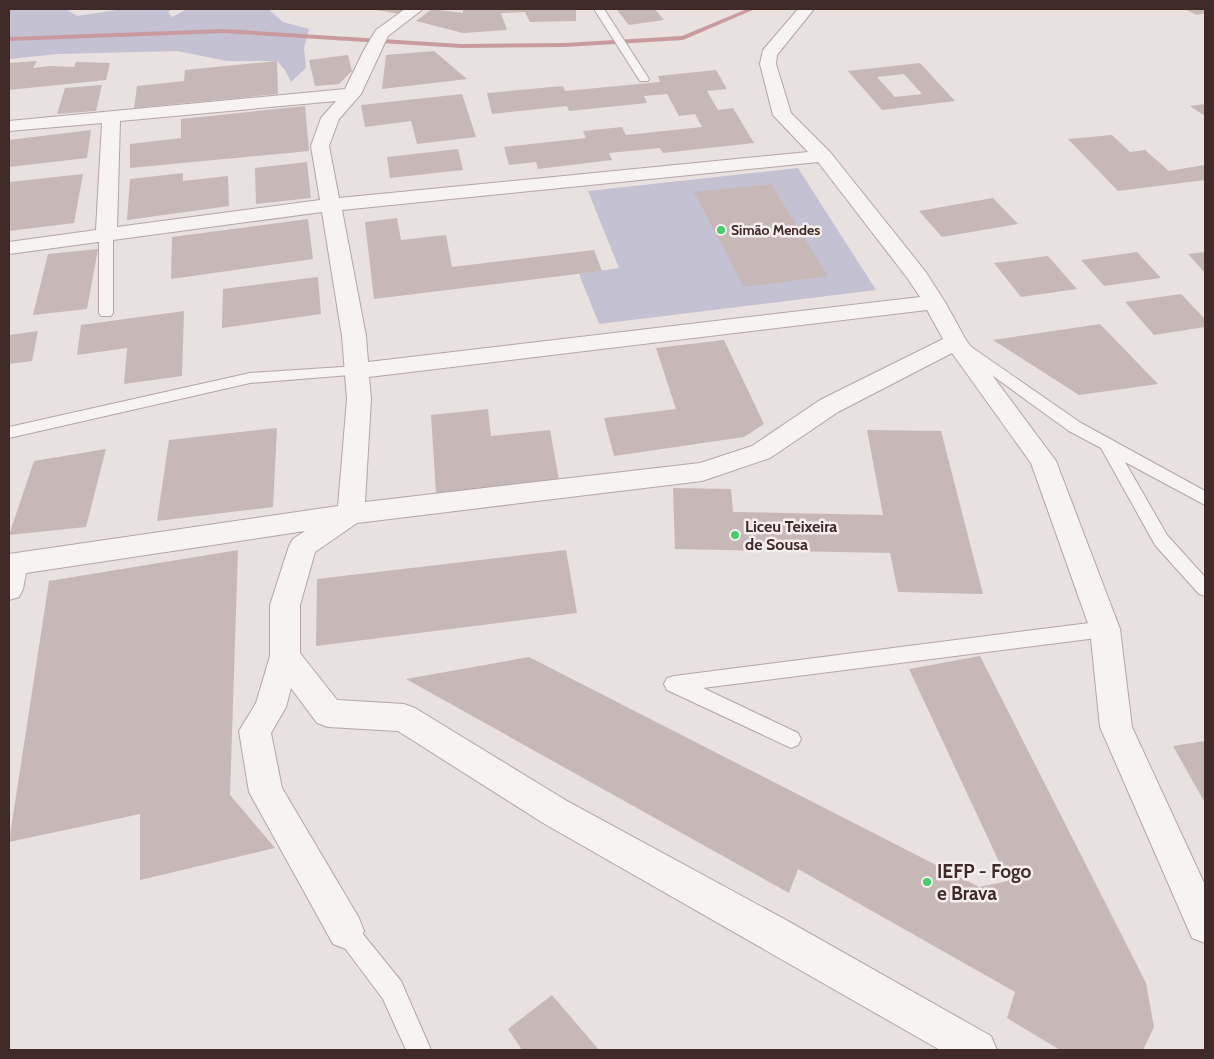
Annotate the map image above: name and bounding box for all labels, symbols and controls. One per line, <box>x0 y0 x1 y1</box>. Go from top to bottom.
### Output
place label: Simão Mendes <box>731 221 820 239</box>
marker: Simão Mendes <box>715 224 727 236</box>
place label: Liceu Teixeira de Sousa <box>745 517 837 554</box>
marker: Liceu Teixeira de Sousa <box>729 529 741 541</box>
place label: IEFP - Fogo e Brava <box>937 860 1032 905</box>
marker: IEFP - Fogo e Brava <box>921 876 933 888</box>

